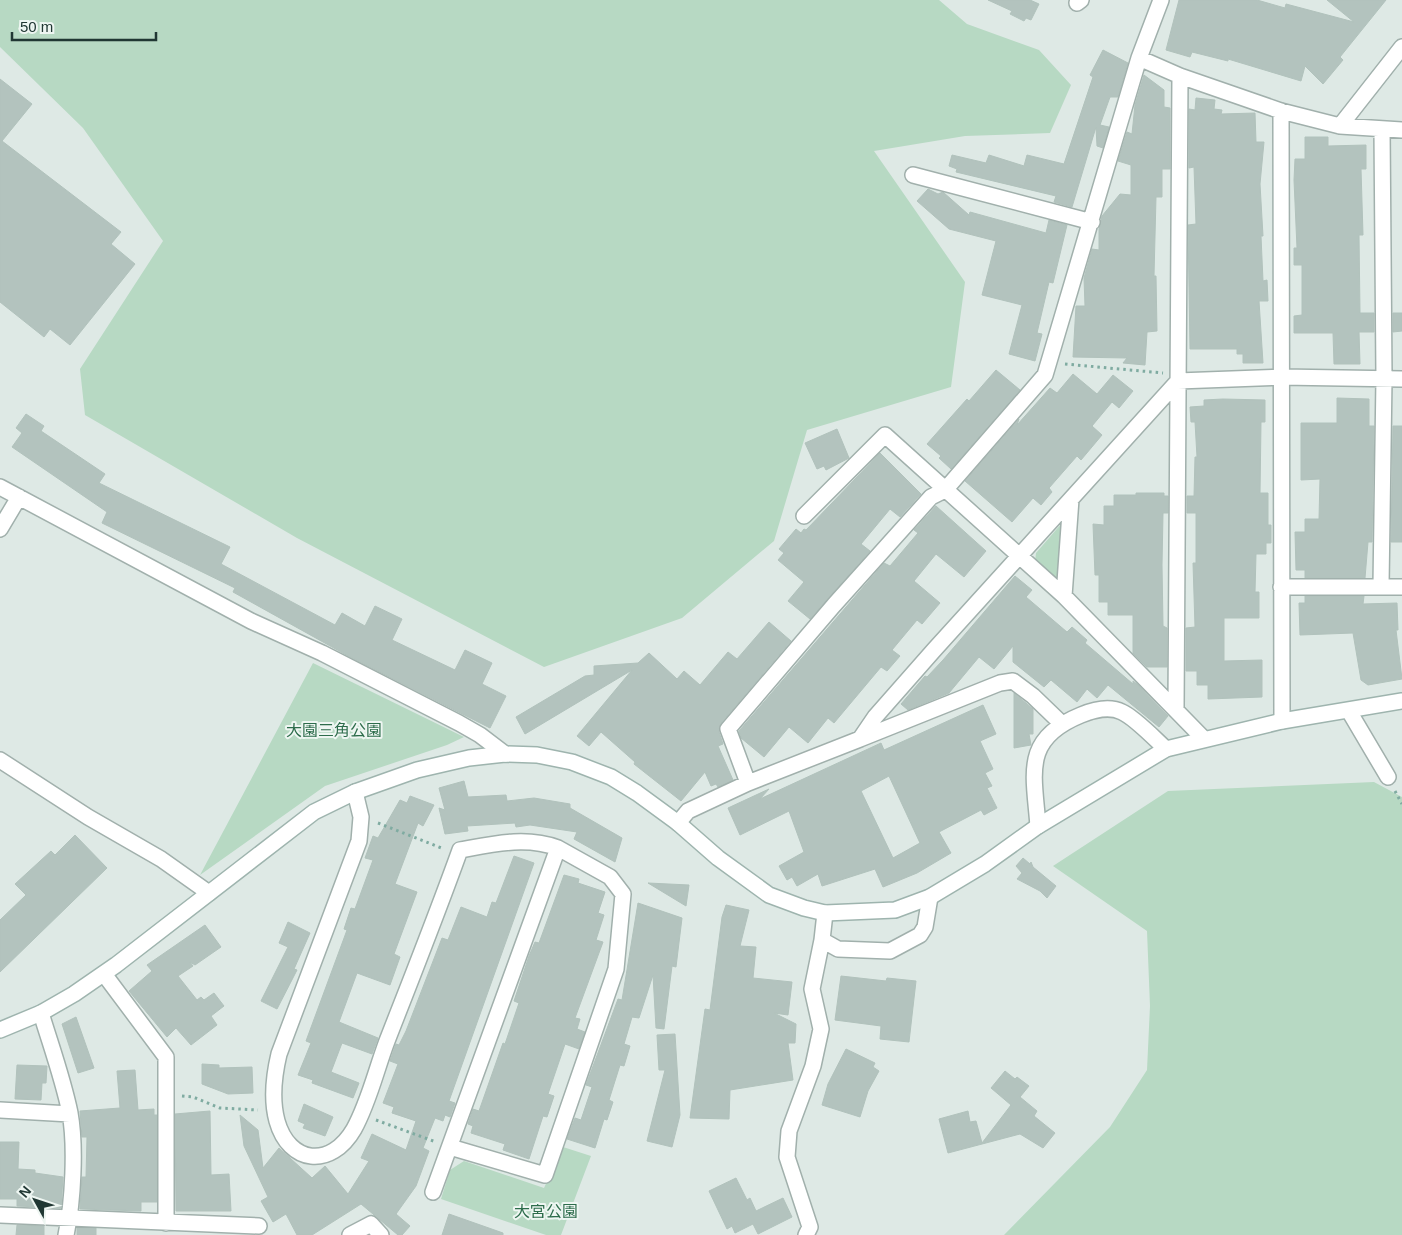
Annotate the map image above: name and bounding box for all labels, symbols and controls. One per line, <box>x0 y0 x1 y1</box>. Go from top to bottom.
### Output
scale bar <box>12 10 156 42</box>
text: 50 m <box>20 18 53 35</box>
park label: 大園三角公園 <box>286 722 382 739</box>
north arrow <box>10 1175 60 1225</box>
text: N <box>16 1183 34 1201</box>
park label: 大宮公園 <box>514 1203 578 1220</box>

